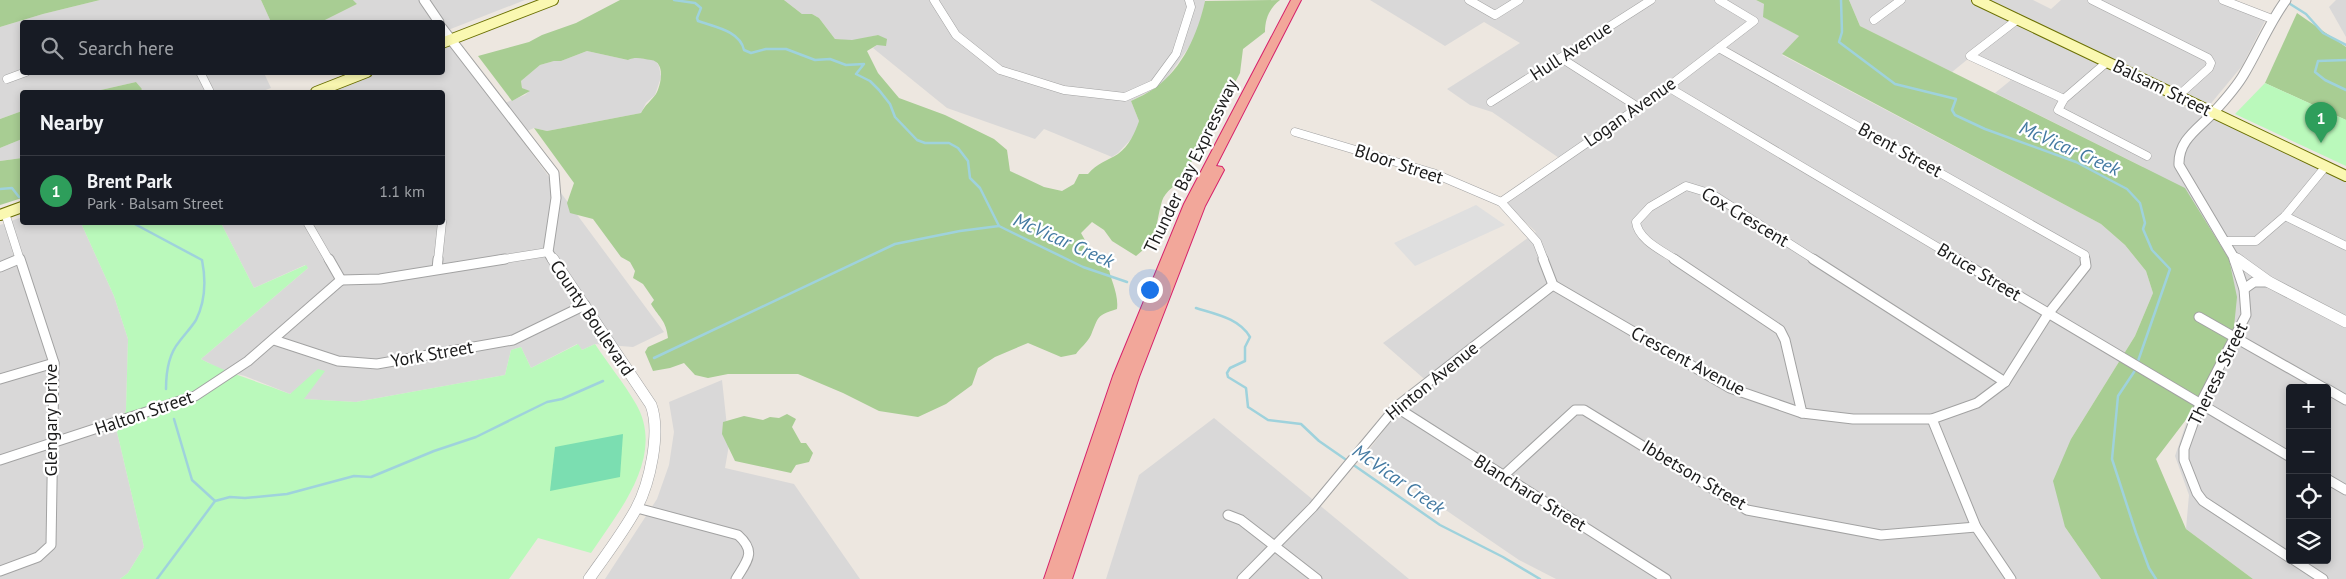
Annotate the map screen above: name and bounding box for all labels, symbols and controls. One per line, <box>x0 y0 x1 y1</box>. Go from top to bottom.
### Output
street label: Hull Avenue <box>1526 16 1616 85</box>
search box <box>20 20 445 75</box>
icon: search <box>38 34 66 62</box>
text: Search here <box>78 36 174 60</box>
street label: Balsam Street <box>2109 54 2215 121</box>
street label: Logan Avenue <box>1579 72 1680 152</box>
street label: Thunder Bay Expressway <box>1138 74 1243 257</box>
pin: 1 <box>2305 102 2337 143</box>
text: Nearby <box>40 109 103 136</box>
water label: McVicar Creek <box>2016 115 2125 181</box>
street label: Brent Street <box>1854 117 1946 182</box>
street label: Bloor Street <box>1352 138 1446 189</box>
text: Brent Park <box>87 169 172 193</box>
text: 1 <box>51 181 61 201</box>
text: 1.1 km <box>379 181 425 201</box>
street label: Cox Crescent <box>1697 181 1793 252</box>
text: Park · Balsam Street <box>87 193 224 213</box>
water label: McVicar Creek <box>1010 207 1119 273</box>
street label: Bruce Street <box>1933 238 2025 306</box>
street label: County Boulevard <box>545 255 640 380</box>
your location <box>1137 277 1163 303</box>
street label: Theresa Street <box>2183 319 2252 429</box>
street label: Crescent Avenue <box>1627 321 1749 400</box>
street label: York Street <box>389 335 475 372</box>
street label: Hinton Avenue <box>1381 336 1483 425</box>
street label: Glengary Drive <box>39 364 62 476</box>
map controls <box>2286 384 2331 564</box>
button: + <box>2286 384 2331 429</box>
street label: Halton Street <box>92 385 196 440</box>
button: − <box>2286 429 2331 474</box>
street label: Ibbetson Street <box>1638 434 1751 515</box>
water label: McVicar Creek <box>1348 438 1451 521</box>
street label: Blanchard Street <box>1470 449 1591 536</box>
button: locate <box>2286 474 2331 519</box>
button: layers <box>2286 519 2331 564</box>

